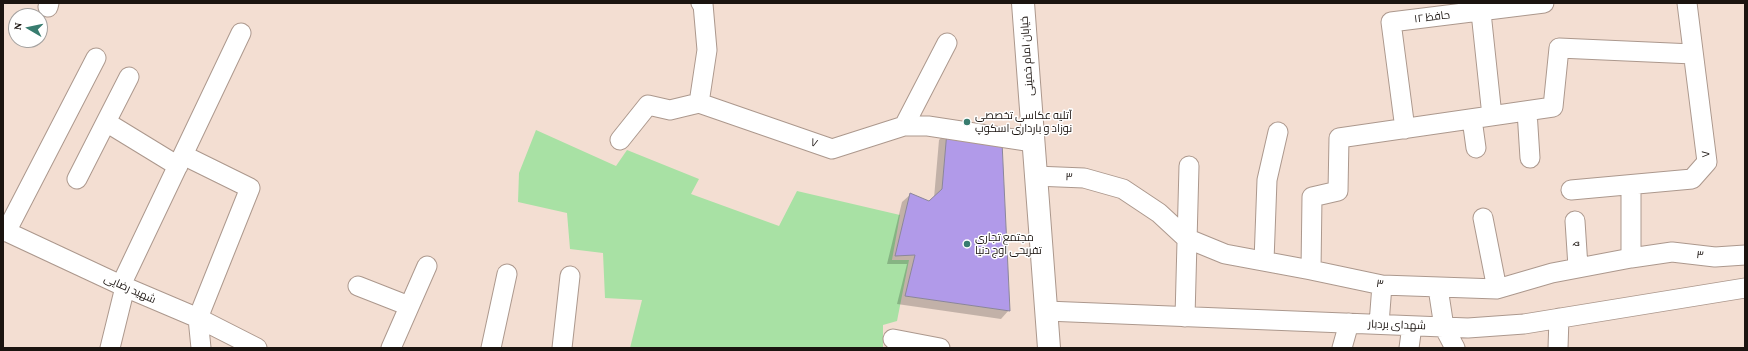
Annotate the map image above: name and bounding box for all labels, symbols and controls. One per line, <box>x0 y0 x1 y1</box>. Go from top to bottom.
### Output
north arrow <box>8 8 48 48</box>
street label: حافظ ۱۲ <box>1413 8 1451 26</box>
street label: خیابان امام خمینی <box>1018 16 1036 96</box>
text: N <box>11 22 24 31</box>
place label: آتلیه عکاسی تخصصی نوزاد و بارداری اسکوپ <box>975 109 1072 135</box>
marker: آتلیه عکاسی تخصصی نوزاد و بارداری اسکوپ <box>962 117 972 127</box>
street label: ۷ <box>809 136 819 150</box>
street label: ۷ <box>1699 150 1713 158</box>
street label: ۳ <box>1065 170 1073 184</box>
place label: مجتمع تجاری تفریحی اوج دنیا <box>975 231 1042 257</box>
marker: مجتمع تجاری تفریحی اوج دنیا <box>962 239 972 249</box>
street label: ۵ <box>1569 241 1583 247</box>
street label: ۳ <box>1696 248 1704 262</box>
street label: شهید رضایی <box>102 272 158 306</box>
street label: ۳ <box>1375 277 1385 291</box>
street label: شهدای بردبار <box>1368 317 1426 333</box>

